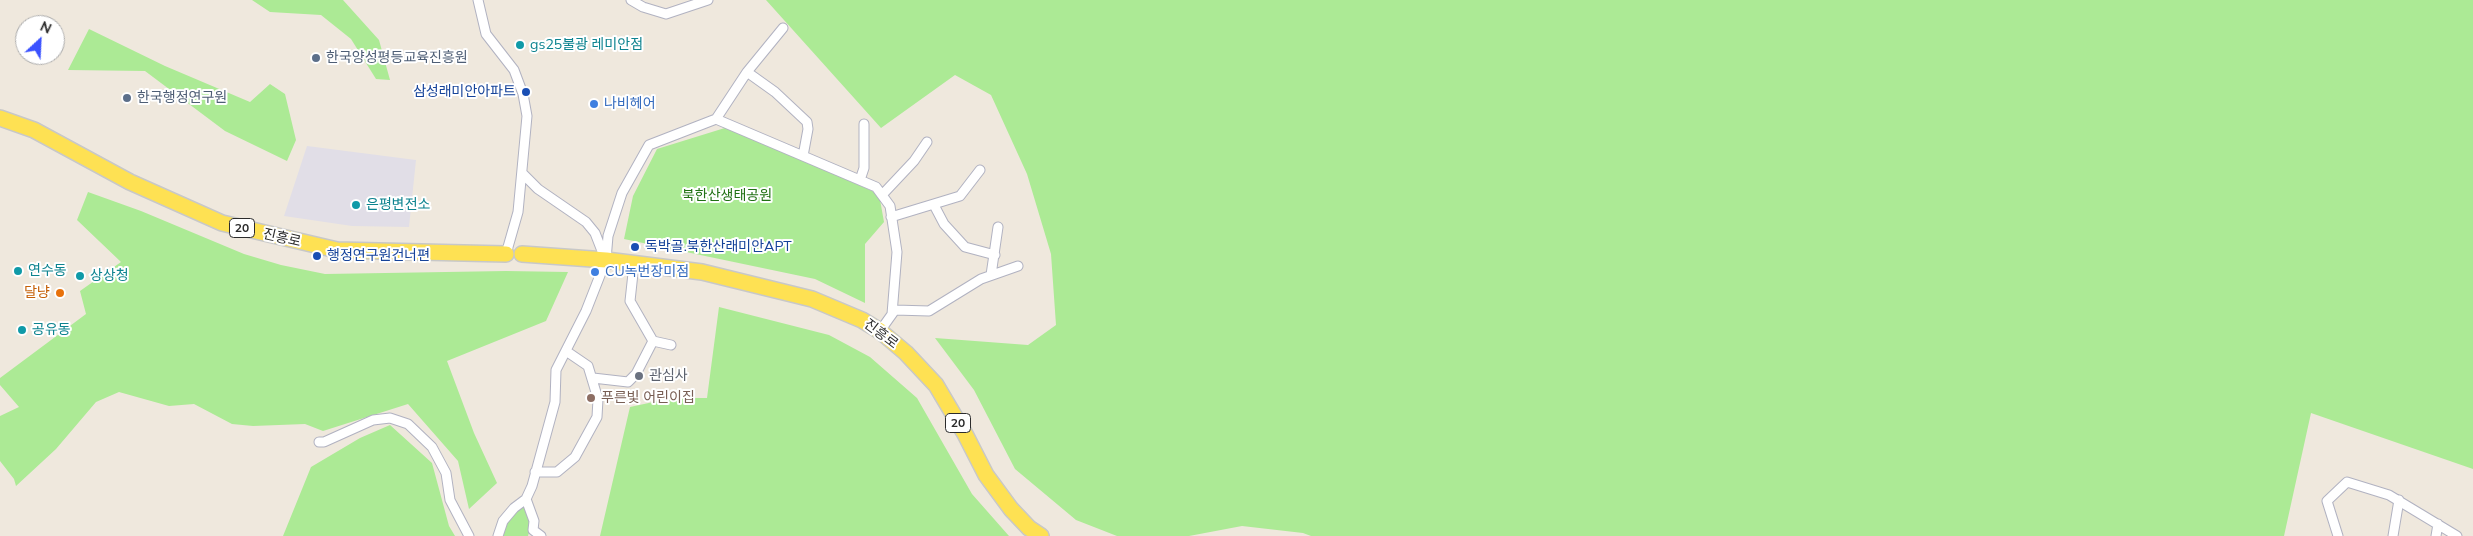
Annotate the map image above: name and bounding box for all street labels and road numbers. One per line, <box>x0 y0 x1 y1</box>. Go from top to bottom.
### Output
road number: 20 <box>230 218 254 238</box>
street label: 진흥로 <box>261 225 303 251</box>
street label: 진흥로 <box>861 316 901 352</box>
road number: 20 <box>946 413 970 432</box>

